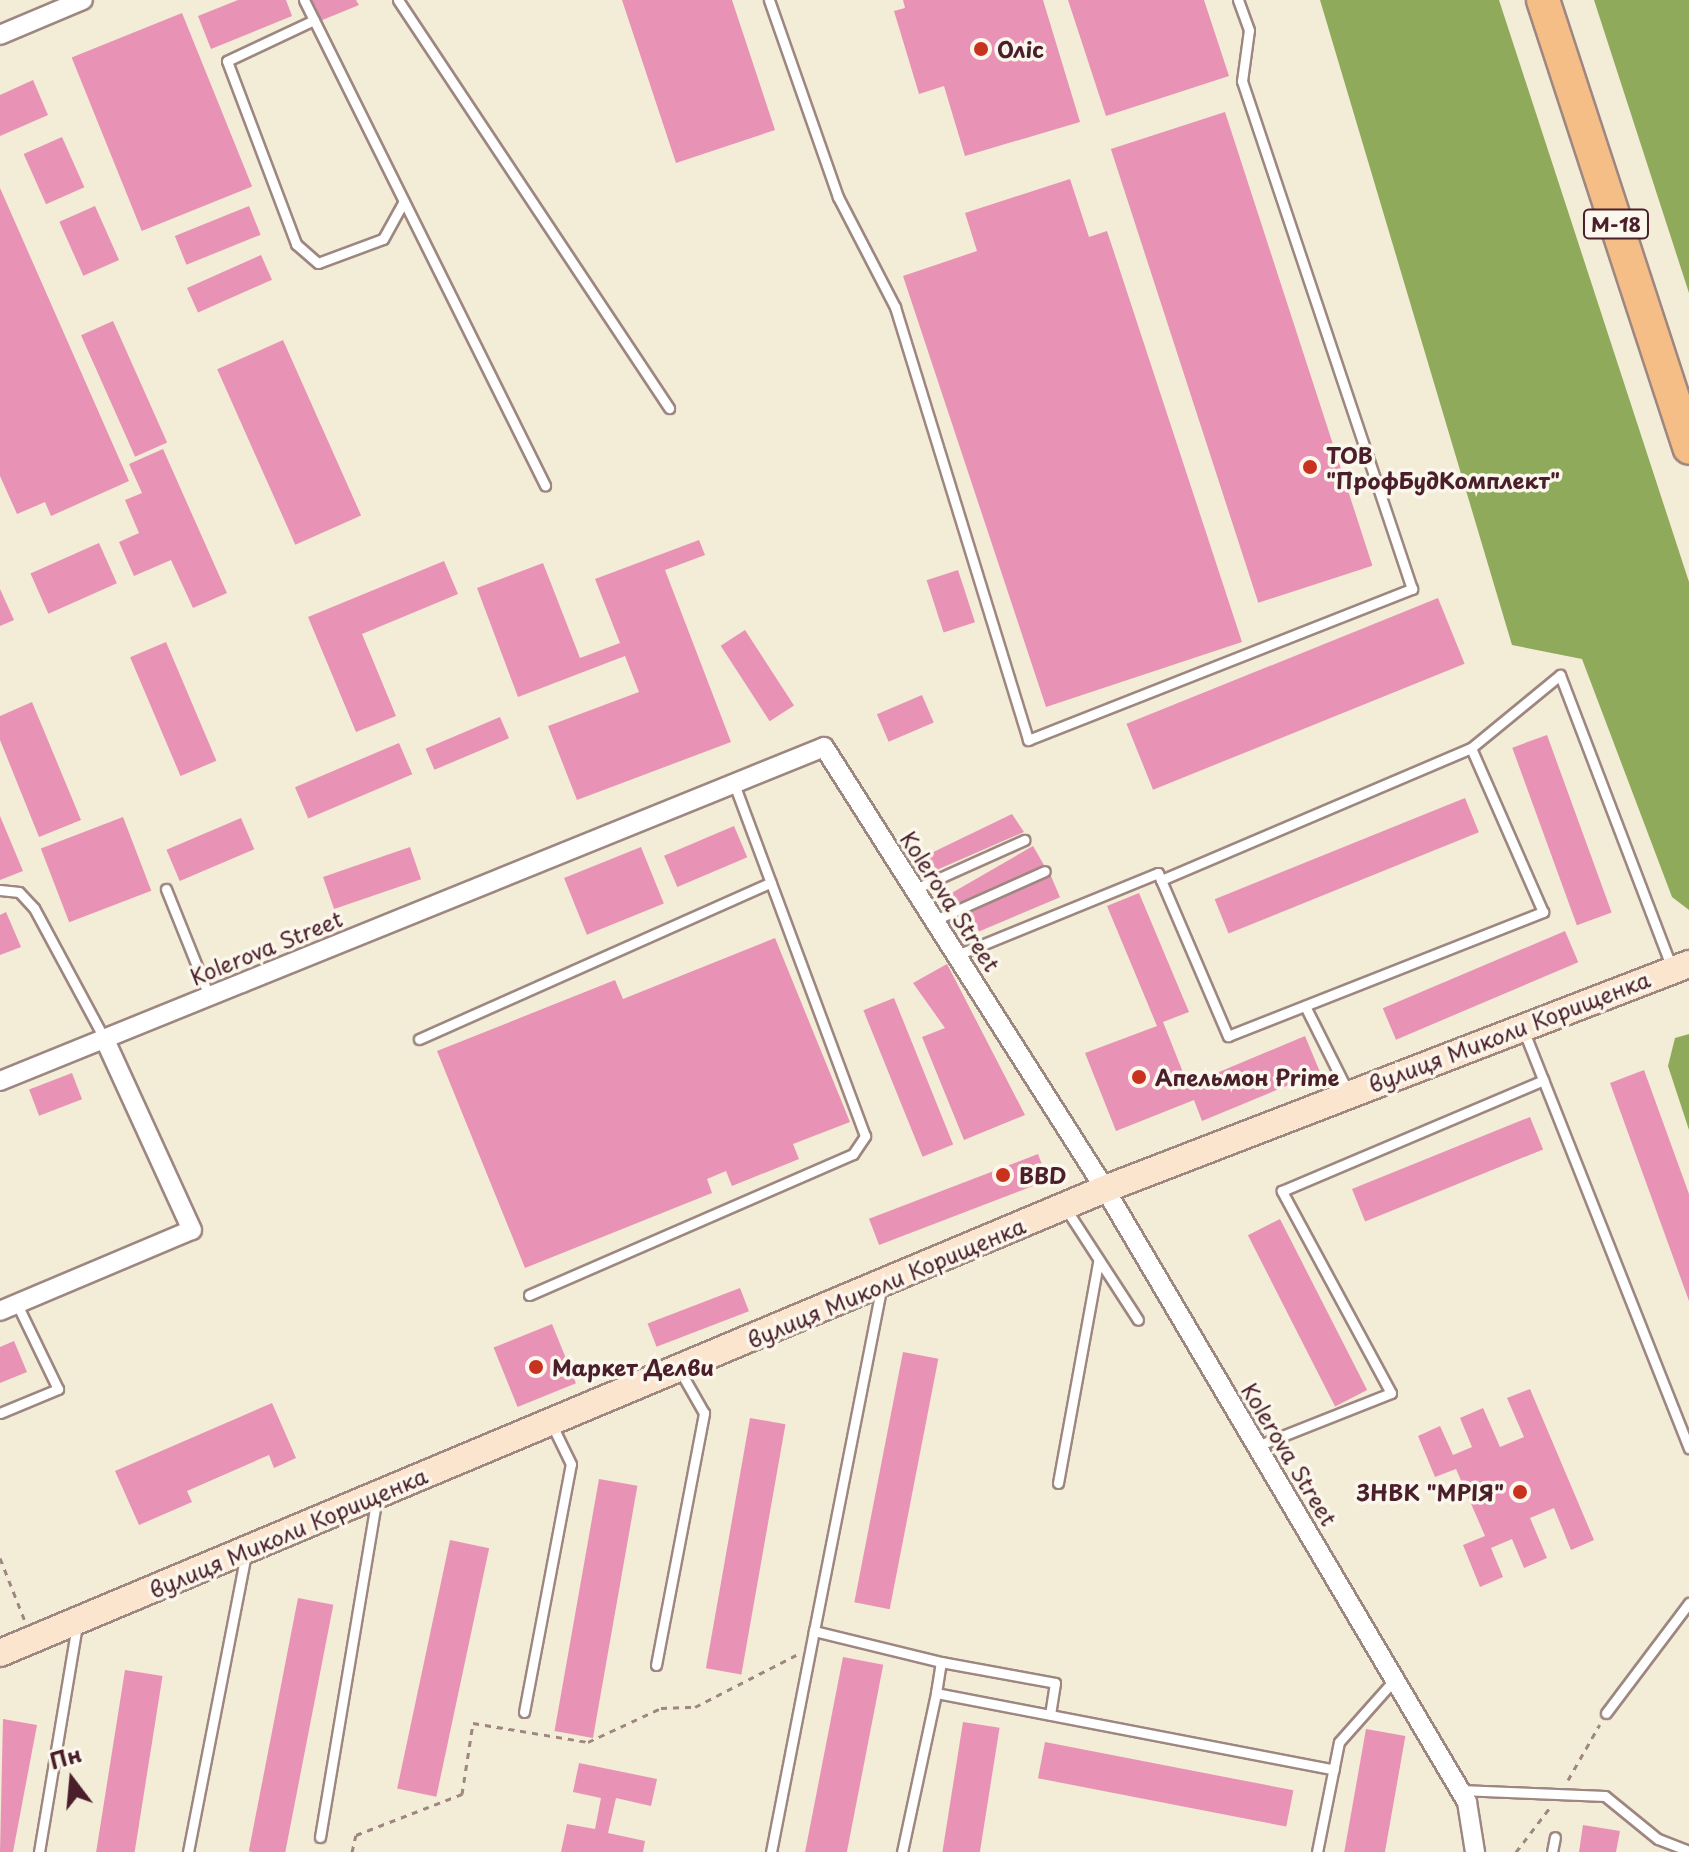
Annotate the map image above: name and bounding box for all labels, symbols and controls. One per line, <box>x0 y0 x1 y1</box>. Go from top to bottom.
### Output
place label: Оліс <box>997 36 1044 62</box>
marker: Оліс <box>972 40 990 58</box>
road number: М-18 <box>1582 208 1650 240</box>
place label: ТОВ "ПрофБудКомплект" <box>1326 441 1560 492</box>
marker: ТОВ "ПрофБудКомплект" <box>1301 458 1319 476</box>
street label: Kolerova Street <box>896 826 1006 976</box>
street label: Kolerova Street <box>186 904 346 990</box>
street label: вулиця Миколи Корищенка <box>1364 965 1654 1097</box>
place label: Апельмон Prime <box>1155 1064 1340 1090</box>
marker: Апельмон Prime <box>1130 1068 1148 1086</box>
place label: BBD <box>1019 1162 1067 1188</box>
marker: BBD <box>994 1166 1012 1184</box>
street label: вулиця Миколи Корищенка <box>743 1211 1029 1353</box>
place label: Маркет Делви <box>552 1354 715 1380</box>
marker: Маркет Делви <box>527 1358 545 1376</box>
street label: Kolerova Street <box>1237 1378 1343 1530</box>
street label: вулиця Миколи Корищенка <box>145 1461 431 1603</box>
place label: ЗНВК "МРІЯ" <box>1358 1479 1504 1505</box>
marker: ЗНВК "МРІЯ" <box>1511 1483 1529 1501</box>
text: Пн <box>45 1736 85 1777</box>
north arrow <box>32 1740 112 1820</box>

